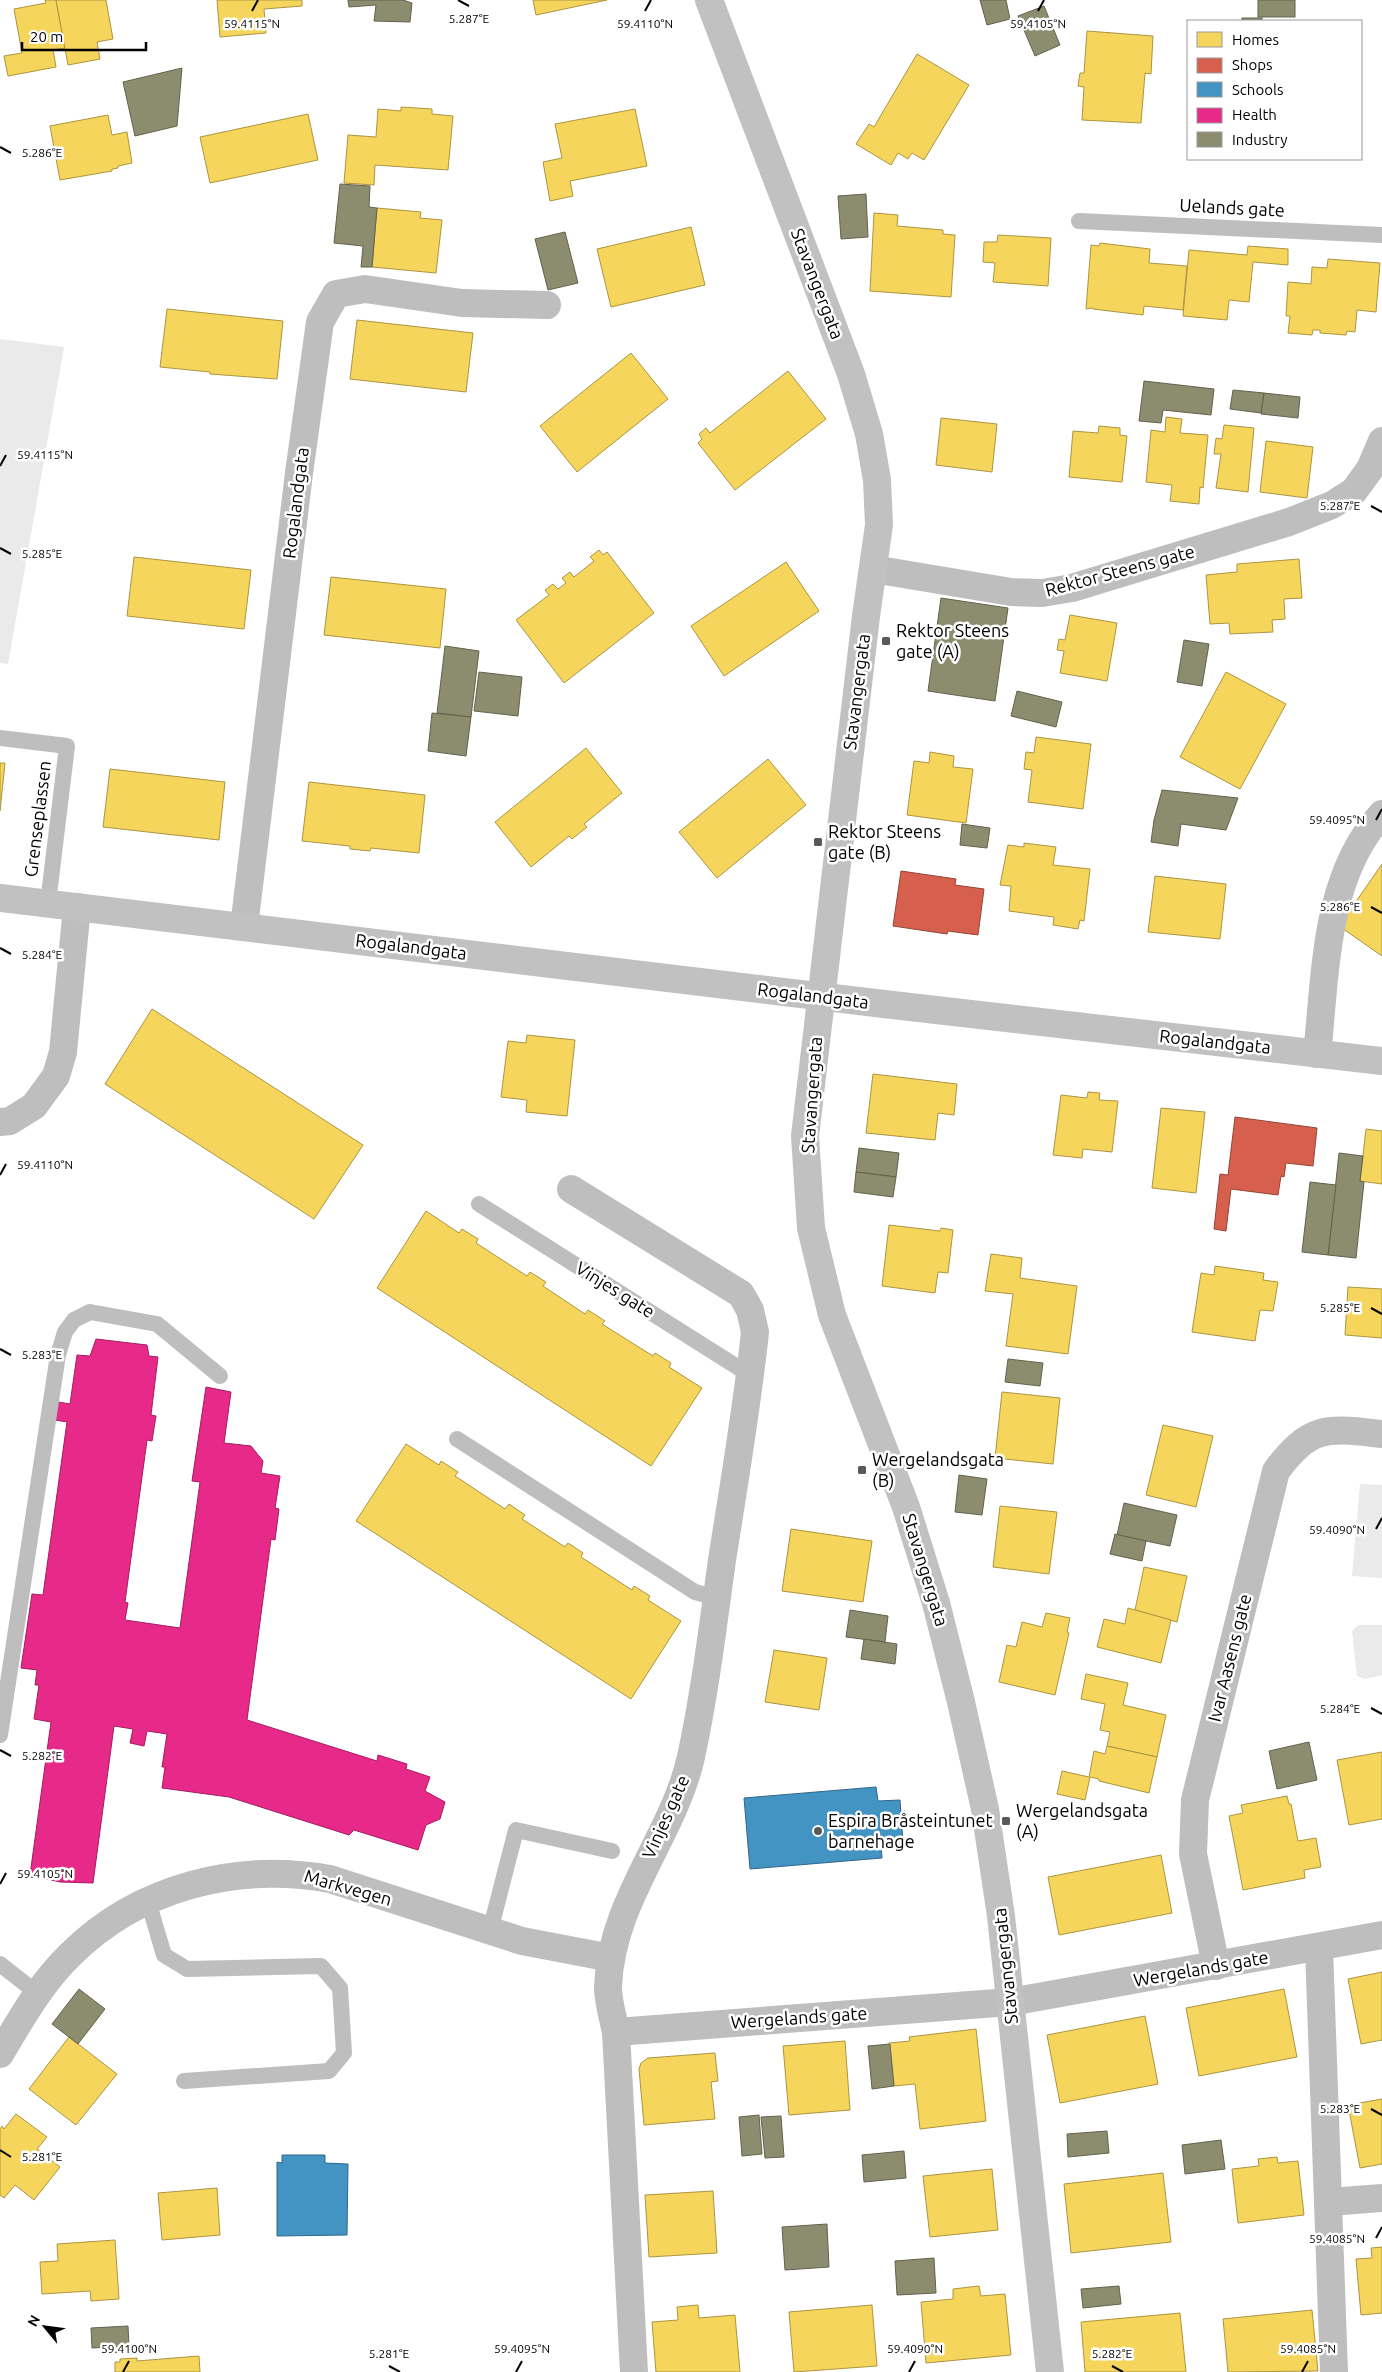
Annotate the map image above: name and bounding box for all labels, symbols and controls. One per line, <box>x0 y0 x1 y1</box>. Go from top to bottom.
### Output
text: 5.287°E <box>449 12 490 25</box>
text: 59.4115°N <box>224 17 280 30</box>
text: 59.4110°N <box>617 17 673 30</box>
text: 59.4105°N <box>1010 17 1066 30</box>
scale bar <box>22 20 146 52</box>
legend <box>1187 20 1362 160</box>
text: 20 m <box>30 28 63 45</box>
text: Homes <box>1232 31 1279 48</box>
text: Shops <box>1232 56 1273 73</box>
text: Schools <box>1232 81 1283 98</box>
text: Health <box>1232 106 1277 123</box>
text: Industry <box>1232 131 1287 148</box>
text: 5.286°E <box>22 146 63 159</box>
street label: Uelands gate <box>1179 194 1285 220</box>
street label: Stavangergata <box>788 225 848 342</box>
street label: Rogalandgata <box>278 446 312 560</box>
text: 59.4115°N <box>17 448 73 461</box>
text: 5.287°E <box>1320 499 1361 512</box>
street label: Rektor Steens gate <box>1043 540 1197 600</box>
text: 5.285°E <box>22 547 63 560</box>
place label: Rektor Steens gate (A) <box>896 620 1009 662</box>
street label: Stavangergata <box>839 633 873 751</box>
marker: Rektor Steens gate (A) <box>880 635 892 647</box>
street label: Grenseplassen <box>20 760 54 878</box>
text: 59.4095°N <box>1309 813 1365 826</box>
place label: Rektor Steens gate (B) <box>828 821 941 863</box>
marker: Rektor Steens gate (B) <box>812 836 824 848</box>
text: 5.286°E <box>1320 900 1361 913</box>
street label: Rogalandgata <box>354 929 468 963</box>
text: 5.284°E <box>22 948 63 961</box>
street label: Rogalandgata <box>756 978 870 1012</box>
street label: Rogalandgata <box>1158 1025 1272 1057</box>
street label: Stavangergata <box>797 1036 825 1154</box>
text: 59.4110°N <box>17 1158 73 1171</box>
street label: Vinjes gate <box>572 1257 659 1321</box>
text: 5.285°E <box>1320 1301 1361 1314</box>
text: 5.283°E <box>22 1348 63 1361</box>
place label: Wergelandsgata (B) <box>872 1449 1004 1491</box>
marker: Wergelandsgata (B) <box>856 1464 868 1476</box>
street label: Stavangergata <box>899 1511 953 1629</box>
text: 59.4090°N <box>1309 1523 1365 1536</box>
street label: Ivar Aasens gate <box>1203 1592 1255 1724</box>
text: 5.284°E <box>1320 1702 1361 1715</box>
text: 5.282°E <box>22 1749 63 1762</box>
street label: Vinjes gate <box>638 1772 692 1862</box>
place label: Wergelandsgata (A) <box>1016 1800 1148 1842</box>
place label: Espira Bråsteintunet barnehage <box>828 1810 993 1851</box>
marker: Wergelandsgata (A) <box>1000 1815 1012 1827</box>
marker: Espira Bråsteintunet barnehage <box>812 1825 824 1837</box>
street label: Markvegen <box>302 1865 394 1909</box>
text: 59.4105°N <box>17 1867 73 1880</box>
street label: Stavangergata <box>989 1907 1021 2025</box>
street label: Wergelands gate <box>1132 1946 1270 1990</box>
street label: Wergelands gate <box>730 2002 868 2032</box>
text: 5.283°E <box>1320 2102 1361 2115</box>
text: 5.281°E <box>22 2150 63 2163</box>
text: 59.4085°N <box>1309 2232 1365 2245</box>
north arrow <box>20 2302 70 2352</box>
text: N <box>24 2312 43 2329</box>
text: 59.4100°N <box>101 2342 157 2355</box>
text: 59.4095°N <box>494 2342 550 2355</box>
text: 59.4090°N <box>887 2342 943 2355</box>
text: 59.4085°N <box>1280 2342 1336 2355</box>
text: 5.281°E <box>369 2347 410 2360</box>
text: 5.282°E <box>1092 2347 1133 2360</box>

